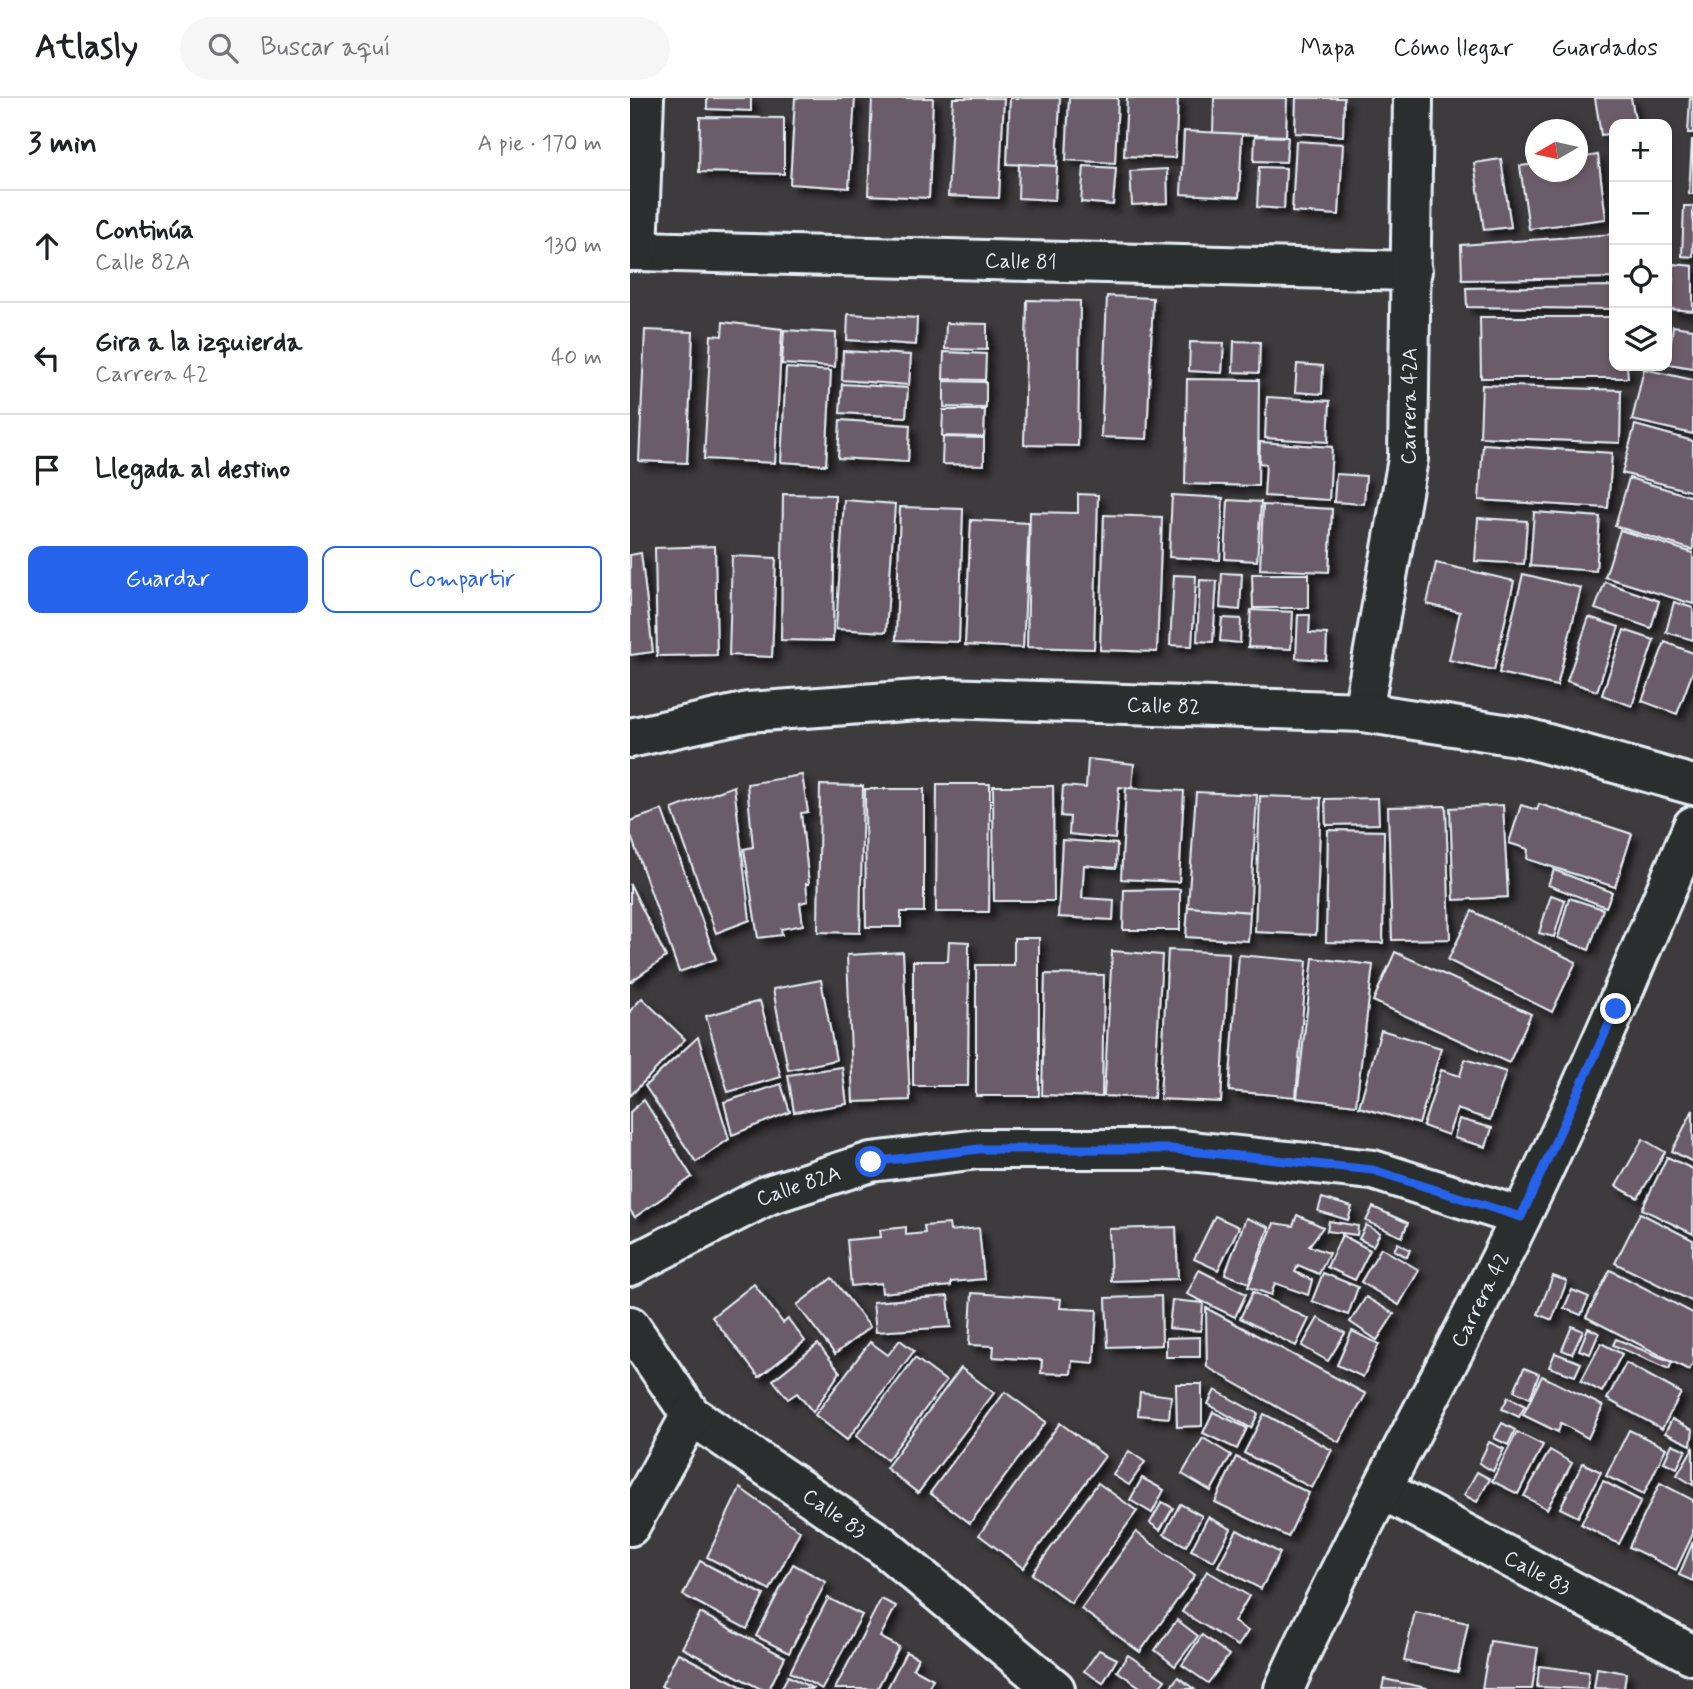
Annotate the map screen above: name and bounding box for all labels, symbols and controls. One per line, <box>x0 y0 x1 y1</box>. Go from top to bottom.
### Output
search box <box>180 17 670 80</box>
text: Atlasly <box>35 26 138 70</box>
icon: search <box>204 29 242 67</box>
text: Buscar aquí <box>260 31 391 65</box>
text: Mapa <box>1300 33 1355 64</box>
text: Cómo llegar <box>1393 33 1513 64</box>
text: Guardados <box>1551 33 1658 64</box>
north arrow <box>1525 119 1588 182</box>
map controls <box>1609 119 1672 371</box>
button: + <box>1609 119 1672 182</box>
text: 3 min <box>28 124 97 163</box>
text: A pie · 170 m <box>477 129 602 159</box>
button: − <box>1609 182 1672 245</box>
text: Continúa <box>95 214 194 248</box>
icon: ahead <box>28 227 66 265</box>
text: 130 m <box>544 231 602 261</box>
button: locate <box>1609 245 1672 308</box>
street label: Calle 81 <box>985 247 1057 277</box>
text: Calle 82A <box>95 248 191 278</box>
button: layers <box>1609 308 1672 371</box>
text: Gira a la izquierda <box>95 326 302 360</box>
icon: left <box>28 339 66 377</box>
text: 40 m <box>551 343 602 373</box>
street label: Carrera 42A <box>1395 347 1425 465</box>
text: Carrera 42 <box>95 360 208 390</box>
icon: arrive <box>28 451 66 489</box>
text: Llegada al destino <box>95 453 290 487</box>
button: Guardar <box>28 546 308 613</box>
button: Compartir <box>322 546 602 613</box>
street label: Calle 82 <box>1126 691 1201 722</box>
route end <box>1600 993 1631 1024</box>
route start <box>855 1146 886 1177</box>
street label: Calle 82A <box>751 1160 845 1214</box>
street label: Carrera 42 <box>1445 1248 1517 1353</box>
street label: Calle 83 <box>797 1482 872 1546</box>
street label: Calle 83 <box>1499 1544 1575 1602</box>

